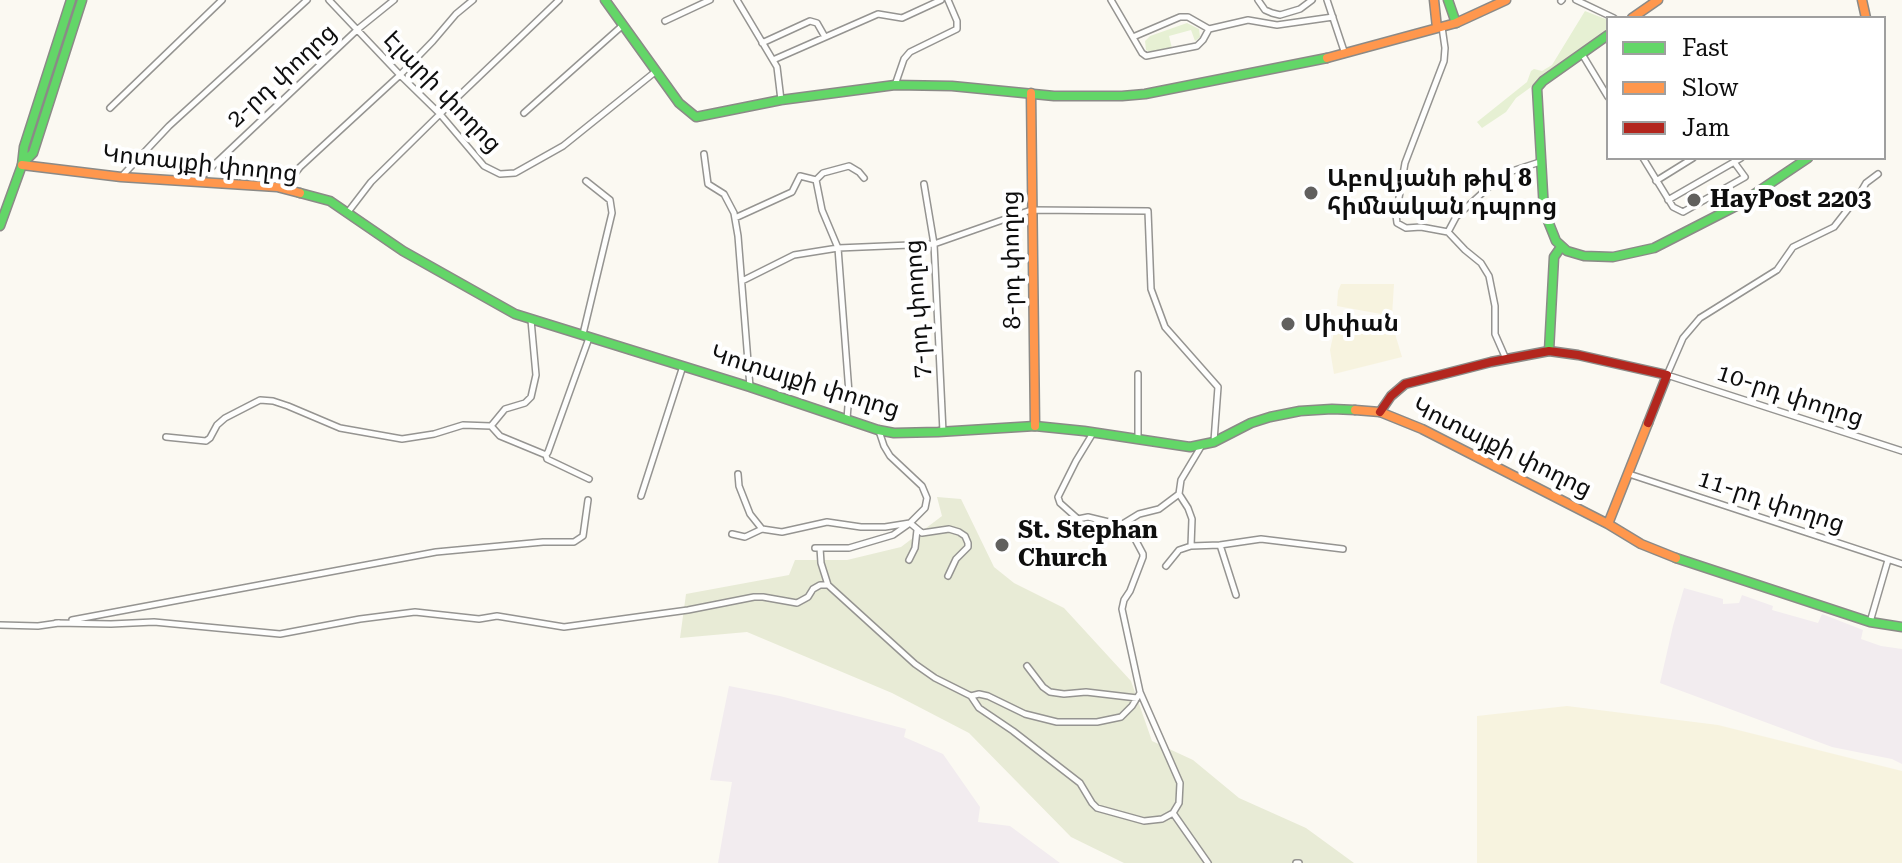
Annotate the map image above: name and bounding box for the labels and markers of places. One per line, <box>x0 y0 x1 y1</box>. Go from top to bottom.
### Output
place label: Աբովյանի թիվ 8 հիմնական դպրոց <box>1327 165 1557 221</box>
marker: Աբովյանի թիվ 8 հիմնական դպրոց <box>1302 184 1320 202</box>
place label: HayPost 2203 <box>1710 186 1871 214</box>
marker: HayPost 2203 <box>1685 191 1703 209</box>
place label: Սիփան <box>1304 310 1399 338</box>
marker: Սիփան <box>1279 315 1297 333</box>
place label: St. Stephan Church <box>1018 517 1158 573</box>
marker: St. Stephan Church <box>993 536 1011 554</box>

